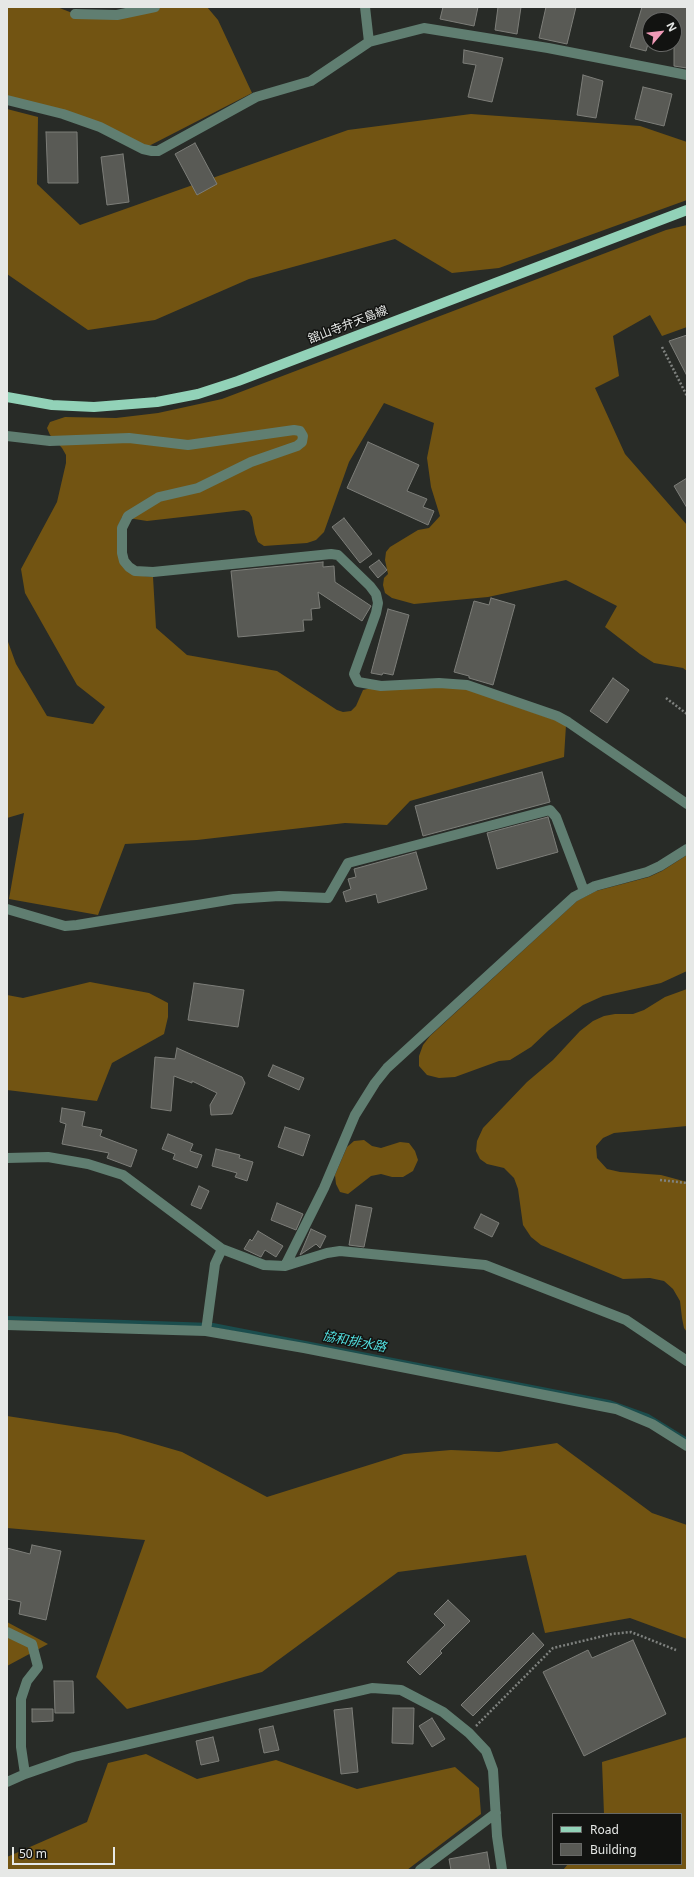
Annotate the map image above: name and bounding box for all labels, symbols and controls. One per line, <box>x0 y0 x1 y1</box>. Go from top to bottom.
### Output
north arrow <box>642 12 682 52</box>
text: N <box>663 19 681 34</box>
street label: 舘山寺弁天島線 <box>306 303 390 347</box>
water label: 協和排水路 <box>321 1328 387 1356</box>
legend <box>552 1813 682 1865</box>
text: Road <box>590 1821 619 1838</box>
scale bar <box>14 1839 117 1865</box>
text: Building <box>590 1841 637 1858</box>
text: 50 m <box>19 1845 47 1862</box>

